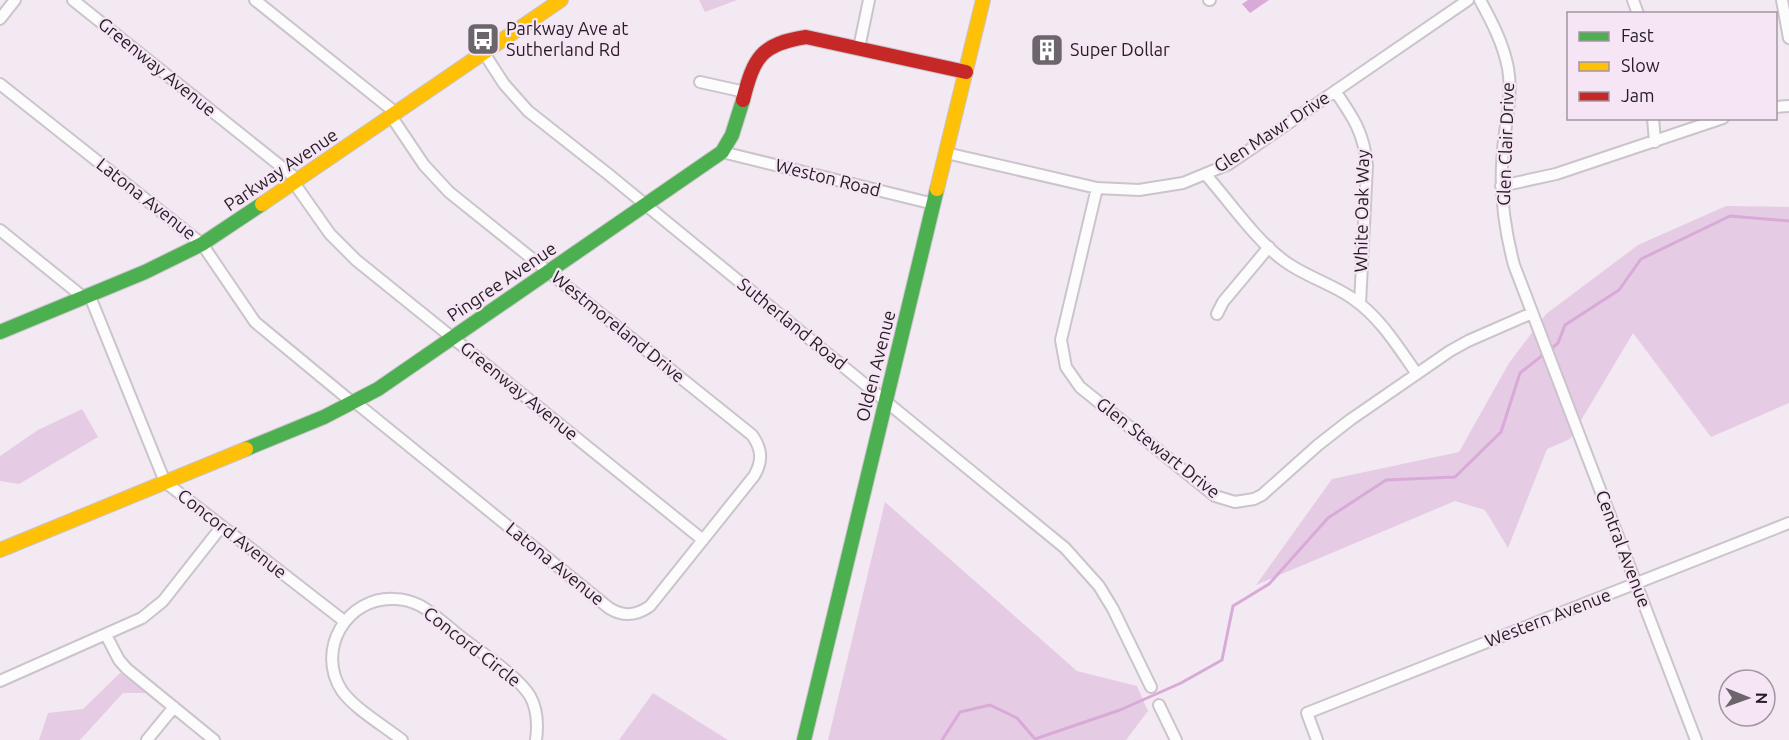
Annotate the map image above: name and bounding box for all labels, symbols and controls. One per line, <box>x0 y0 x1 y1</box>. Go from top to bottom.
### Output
legend <box>1567 12 1777 120</box>
street label: Greenway Avenue <box>95 13 220 120</box>
place label: Parkway Ave at Sutherland Rd <box>506 18 628 59</box>
bus stop icon: Parkway Ave at Sutherland Rd <box>465 21 501 57</box>
text: Fast <box>1621 25 1654 45</box>
building icon: Super Dollar <box>1029 32 1065 68</box>
place label: Super Dollar <box>1070 39 1170 59</box>
text: Slow <box>1621 55 1660 75</box>
street label: Glen Clair Drive <box>1493 82 1517 206</box>
text: Jam <box>1621 85 1655 105</box>
street label: Glen Mawr Drive <box>1210 86 1333 176</box>
street label: Parkway Avenue <box>220 124 341 214</box>
street label: White Oak Way <box>1350 149 1372 273</box>
street label: Latona Avenue <box>93 153 200 243</box>
street label: Weston Road <box>774 154 883 200</box>
street label: Pingree Avenue <box>443 237 560 325</box>
street label: Westmoreland Drive <box>548 266 689 386</box>
street label: Sutherland Road <box>734 273 851 373</box>
street label: Olden Avenue <box>852 308 899 424</box>
street label: Greenway Avenue <box>457 337 582 444</box>
street label: Glen Stewart Drive <box>1093 393 1224 502</box>
street label: Concord Avenue <box>174 484 291 582</box>
street label: Central Avenue <box>1592 487 1655 610</box>
street label: Latona Avenue <box>503 518 609 609</box>
street label: Western Avenue <box>1482 584 1613 650</box>
street label: Concord Circle <box>420 602 525 690</box>
north arrow <box>1717 668 1777 728</box>
text: N <box>1753 692 1771 704</box>

